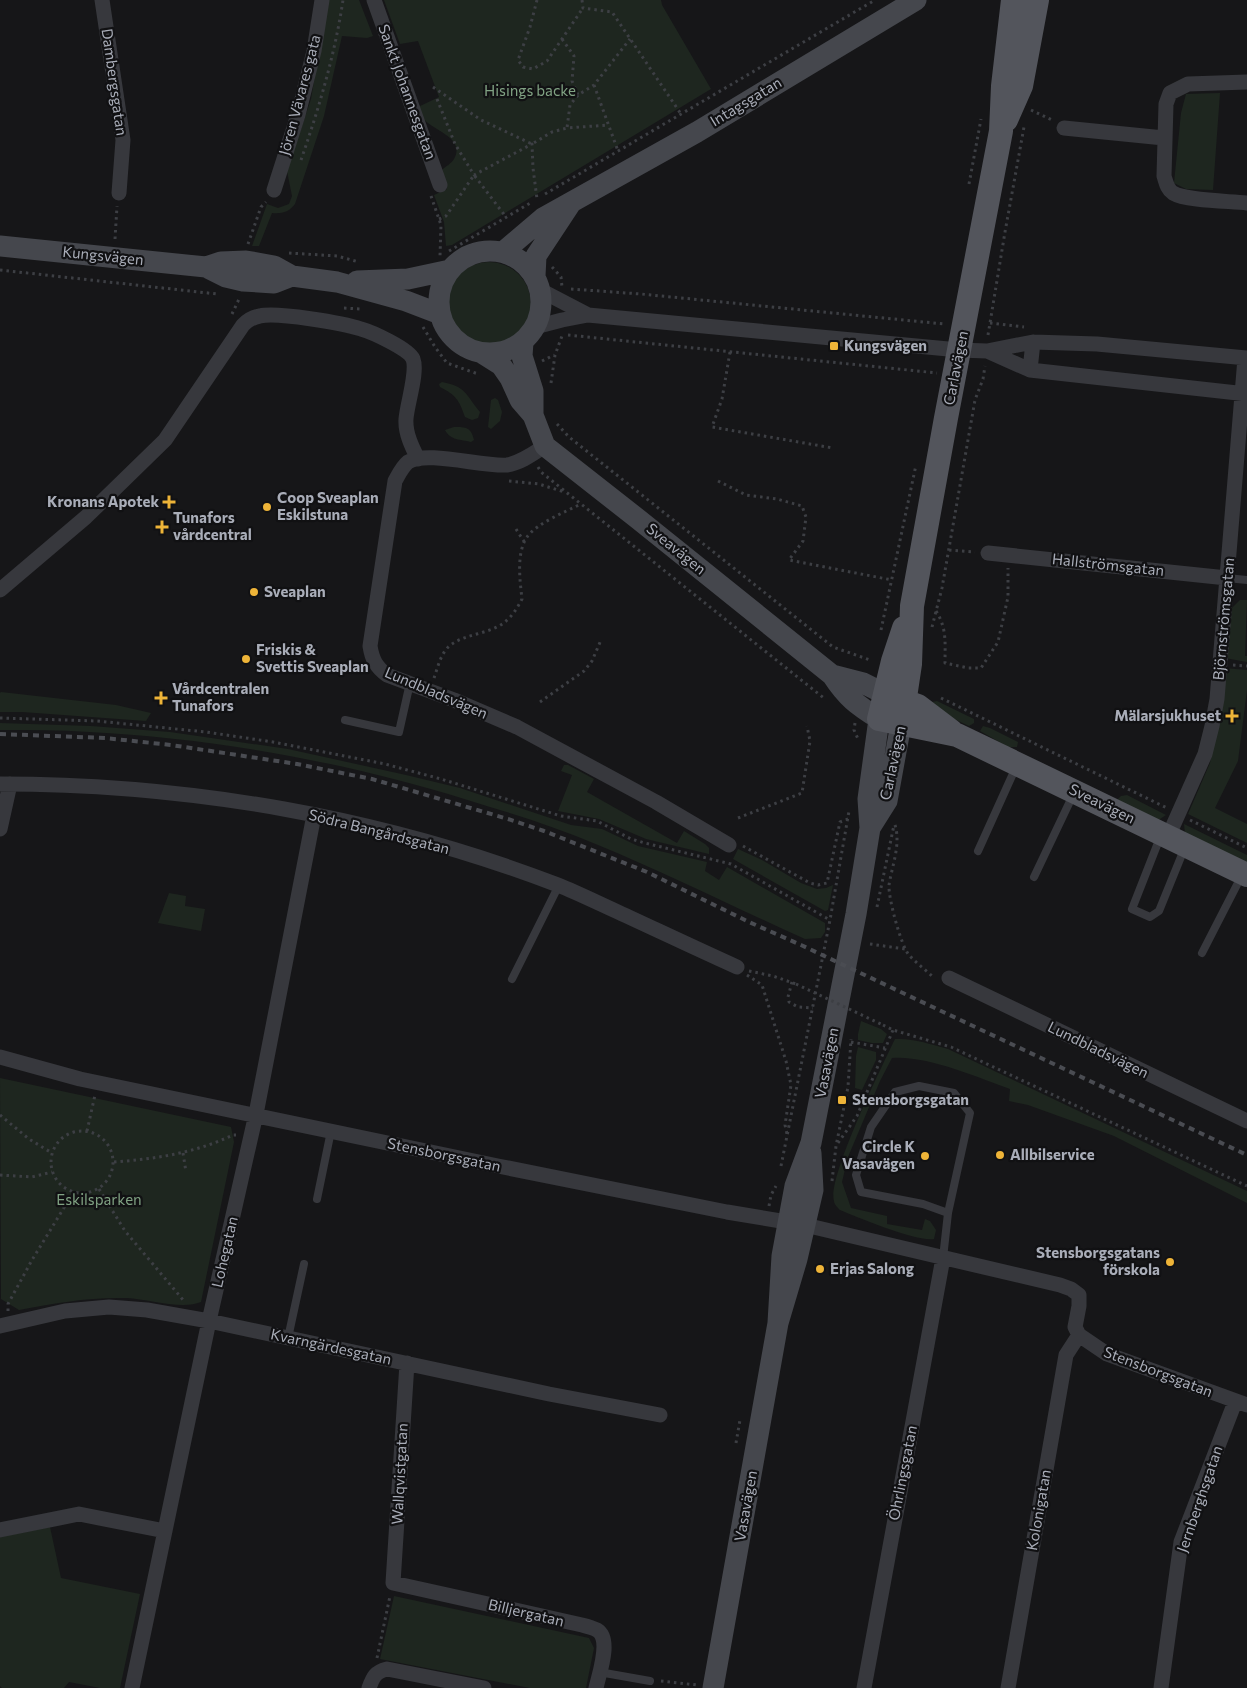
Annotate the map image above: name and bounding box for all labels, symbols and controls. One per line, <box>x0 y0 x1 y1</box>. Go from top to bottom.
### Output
street label: Sankt Johannesgatan <box>375 22 441 162</box>
street label: Dambergsgatan <box>99 27 131 137</box>
street label: Jören Vävares gata <box>274 32 324 157</box>
street label: Intagsgatan <box>706 73 784 130</box>
park label: Hisings backe <box>484 81 576 99</box>
street label: Kungsvägen <box>62 242 145 268</box>
street label: Carlavägen <box>939 329 971 407</box>
place label: Kungsvägen <box>844 336 927 354</box>
marker: Kungsvägen <box>828 340 840 352</box>
place label: Coop Sveaplan Eskilstuna <box>277 488 379 523</box>
place label: Kronans Apotek <box>47 492 159 510</box>
marker: Kronans Apotek <box>163 496 175 508</box>
marker: Coop Sveaplan Eskilstuna <box>261 501 273 513</box>
place label: Tunafors vårdcentral <box>173 508 252 543</box>
street label: Sveavägen <box>643 519 710 578</box>
marker: Tunafors vårdcentral <box>155 520 169 534</box>
street label: Hallströmsgatan <box>1051 549 1165 579</box>
street label: Björnströmsgatan <box>1209 557 1237 681</box>
place label: Sveaplan <box>264 582 326 600</box>
marker: Sveaplan <box>248 586 260 598</box>
place label: Friskis & Svettis Sveaplan <box>256 640 369 675</box>
marker: Friskis & Svettis Sveaplan <box>240 653 252 665</box>
street label: Lundbladsvägen <box>382 662 490 722</box>
place label: Vårdcentralen Tunafors <box>172 679 269 714</box>
marker: Vårdcentralen Tunafors <box>154 691 168 705</box>
place label: Mälarsjukhuset <box>1114 706 1221 724</box>
marker: Mälarsjukhuset <box>1225 709 1239 723</box>
street label: Carlavägen <box>875 724 909 802</box>
street label: Sveavägen <box>1066 779 1138 827</box>
street label: Södra Bangårdsgatan <box>307 805 452 857</box>
street label: Lundbladsvägen <box>1045 1017 1152 1081</box>
street label: Vasavägen <box>810 1026 842 1100</box>
place label: Stensborgsgatan <box>852 1090 969 1108</box>
marker: Stensborgsgatan <box>836 1094 848 1106</box>
street label: Stensborgsgatan <box>386 1133 502 1175</box>
place label: Circle K Vasavägen <box>842 1137 916 1172</box>
place label: Allbilservice <box>1010 1145 1095 1163</box>
marker: Allbilservice <box>994 1149 1006 1161</box>
marker: Circle K Vasavägen <box>919 1150 931 1162</box>
park label: Eskilsparken <box>56 1190 142 1208</box>
street label: Lohegatan <box>207 1214 241 1289</box>
place label: Stensborgsgatans förskola <box>1036 1243 1160 1278</box>
marker: Stensborgsgatans förskola <box>1164 1256 1176 1268</box>
place label: Erjas Salong <box>830 1259 914 1277</box>
marker: Erjas Salong <box>814 1263 826 1275</box>
street label: Kvarngärdesgatan <box>269 1324 393 1368</box>
street label: Stensborgsgatan <box>1101 1342 1215 1400</box>
street label: Wallqvistgatan <box>387 1423 411 1525</box>
street label: Öhrlingsgatan <box>884 1424 920 1522</box>
street label: Jernberghsgatan <box>1172 1443 1226 1554</box>
street label: Kolonigatan <box>1022 1468 1054 1552</box>
street label: Vasavägen <box>730 1469 760 1543</box>
street label: Billjergatan <box>487 1595 566 1629</box>

